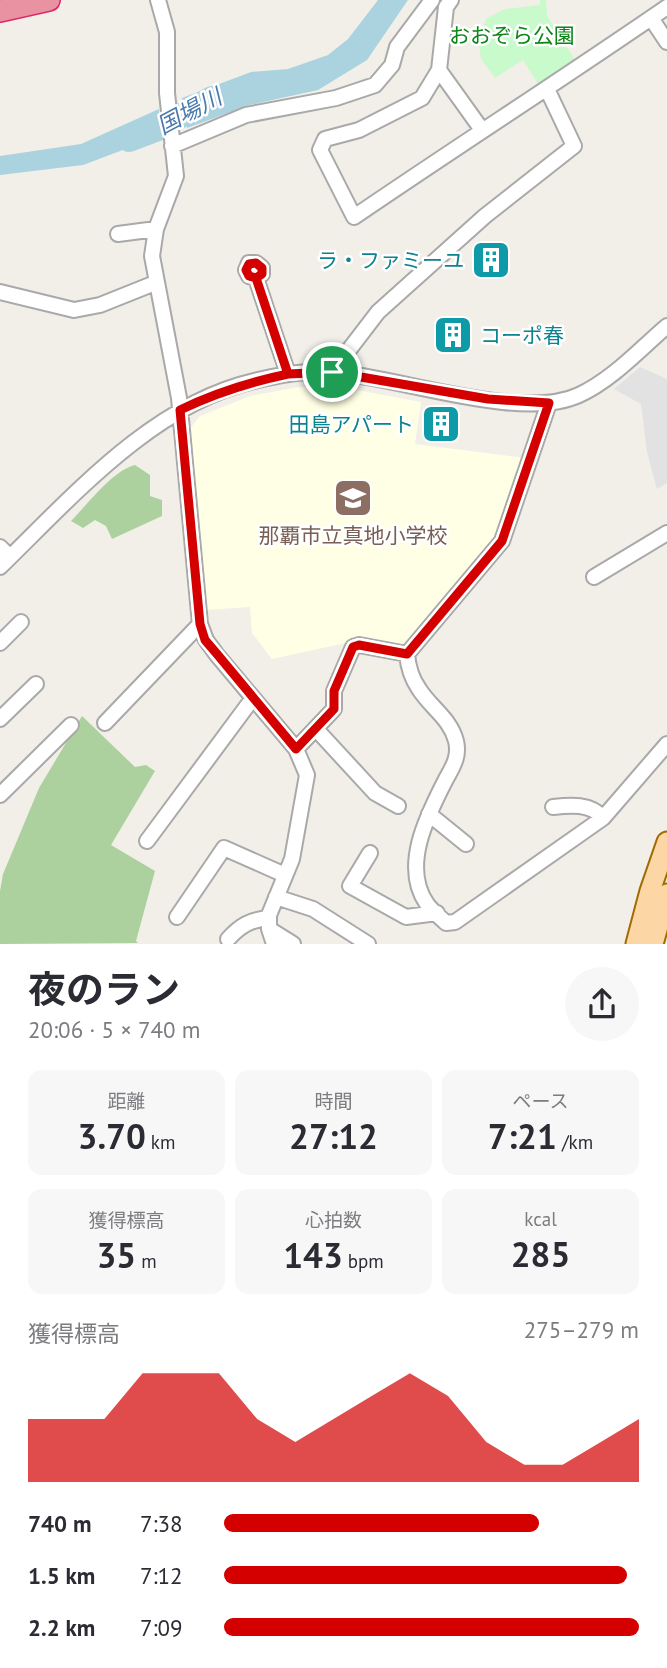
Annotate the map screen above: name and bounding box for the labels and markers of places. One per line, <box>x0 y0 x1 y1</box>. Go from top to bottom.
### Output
building icon: ラ・ファミーユ <box>470 239 512 281</box>
place label: ラ・ファミーユ <box>317 247 464 274</box>
building icon: コーポ春 <box>432 314 474 356</box>
place label: コーポ春 <box>480 322 564 349</box>
pin <box>302 342 362 402</box>
building icon: 田島アパート <box>420 403 462 445</box>
place label: 田島アパート <box>288 411 414 438</box>
school or university icon: 那覇市立真地小学校 <box>332 477 374 519</box>
place label: 那覇市立真地小学校 <box>259 522 448 549</box>

